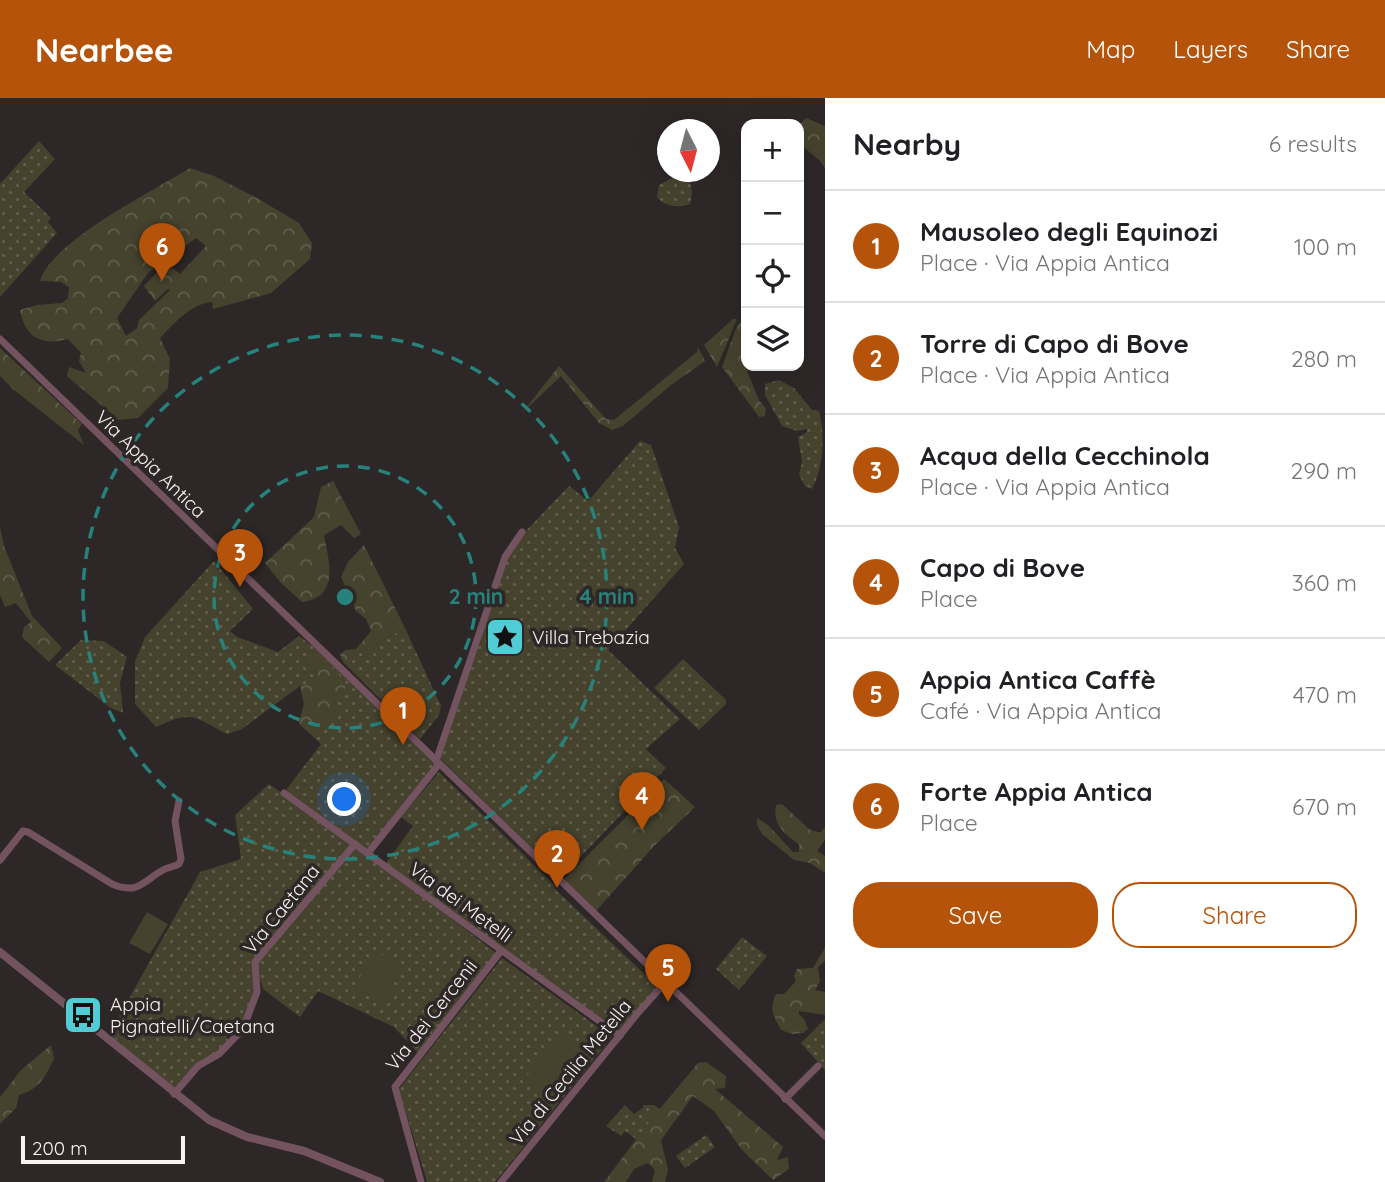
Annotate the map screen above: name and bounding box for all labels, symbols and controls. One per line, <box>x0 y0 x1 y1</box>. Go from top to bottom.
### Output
text: Nearbee <box>35 29 174 70</box>
text: Map <box>1086 34 1135 64</box>
text: Layers <box>1173 34 1248 64</box>
text: Share <box>1286 34 1350 64</box>
north arrow <box>657 119 720 182</box>
map controls <box>741 119 804 371</box>
button: + <box>741 119 804 182</box>
text: Nearby <box>853 125 961 163</box>
text: 6 results <box>1269 129 1357 158</box>
button: − <box>741 182 804 245</box>
text: Mausoleo degli Equinozi <box>920 215 1218 248</box>
pin: 6 <box>139 223 185 281</box>
text: 1 <box>872 232 880 261</box>
text: 100 m <box>1294 232 1357 261</box>
button: locate <box>741 245 804 308</box>
text: Place · Via Appia Antica <box>920 248 1170 277</box>
button: layers <box>741 308 804 371</box>
text: Torre di Capo di Bove <box>920 327 1189 360</box>
text: 2 <box>869 344 883 373</box>
text: 280 m <box>1291 344 1357 373</box>
text: Place · Via Appia Antica <box>920 360 1170 389</box>
street label: Via Appia Antica <box>91 405 211 523</box>
text: Acqua della Cecchinola <box>920 439 1210 472</box>
text: 3 <box>870 456 882 485</box>
text: 290 m <box>1290 456 1357 485</box>
text: Place · Via Appia Antica <box>920 472 1170 501</box>
pin: 3 <box>217 529 263 587</box>
text: Capo di Bove <box>920 551 1085 584</box>
text: 4 <box>869 568 883 597</box>
text: 360 m <box>1292 568 1357 597</box>
text: 2 min <box>449 583 503 609</box>
text: 4 min <box>579 583 635 609</box>
text: Place <box>920 584 978 613</box>
centre of rings <box>333 585 357 609</box>
place icon: Villa Trebazia <box>484 616 526 658</box>
place label: Villa Trebazia <box>532 625 650 649</box>
text: Appia Antica Caffè <box>920 663 1156 696</box>
text: 5 <box>869 680 883 709</box>
text: 470 m <box>1293 680 1357 709</box>
pin: 1 <box>380 687 426 745</box>
text: Café · Via Appia Antica <box>920 696 1162 725</box>
pin: 4 <box>619 772 665 830</box>
text: Forte Appia Antica <box>920 775 1153 808</box>
your location <box>327 782 361 816</box>
text: 6 <box>870 792 882 821</box>
text: 670 m <box>1292 792 1357 821</box>
text: Place <box>920 808 978 837</box>
pin: 2 <box>534 830 580 888</box>
street label: Via dei Metelli <box>405 857 517 947</box>
street label: Via Caetana <box>238 859 324 959</box>
button: Save <box>853 882 1098 948</box>
button: Share <box>1112 882 1357 948</box>
pin: 5 <box>645 944 691 1002</box>
street label: Via dei Cercenii <box>380 955 482 1075</box>
place label: Appia Pignatelli/Caetana <box>110 992 275 1038</box>
bus stop icon: Appia Pignatelli/Caetana <box>62 994 104 1036</box>
street label: Via di Cecilia Metella <box>504 994 636 1150</box>
scale bar <box>21 1133 186 1165</box>
text: 200 m <box>32 1136 88 1160</box>

